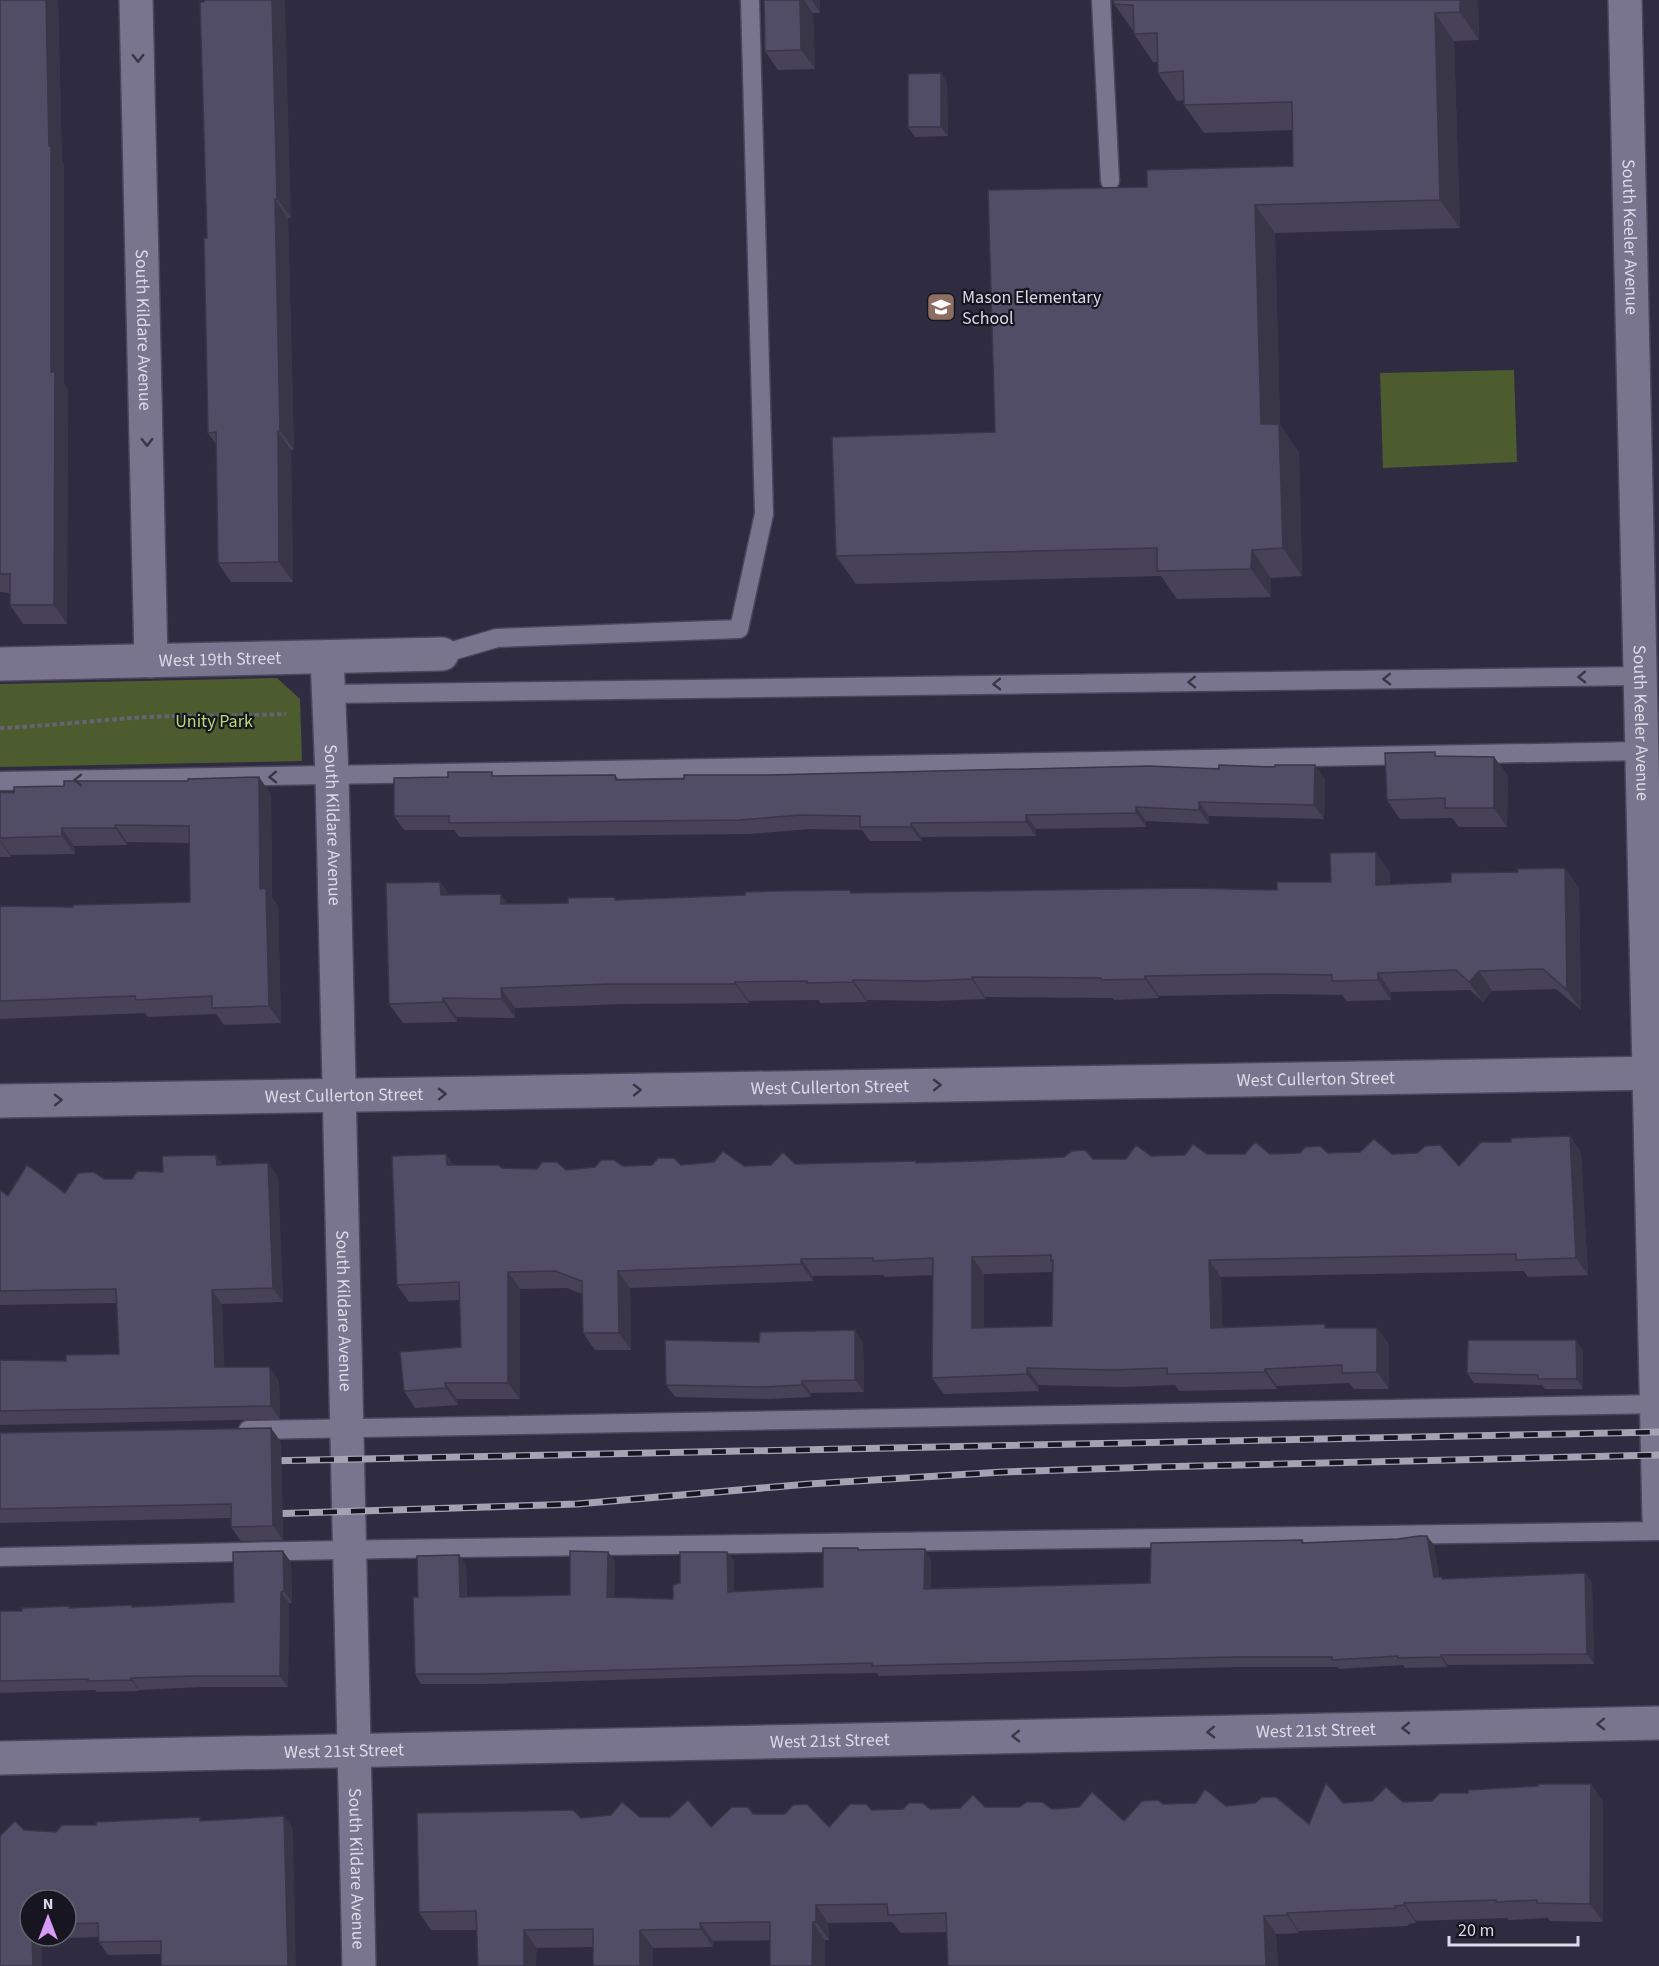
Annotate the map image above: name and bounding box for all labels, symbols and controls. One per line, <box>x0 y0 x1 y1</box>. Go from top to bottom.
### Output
one-way arrow <box>131 54 144 63</box>
street label: South Keeler Avenue <box>1616 159 1644 315</box>
street label: South Kildare Avenue <box>129 249 157 411</box>
place label: Mason Elementary School <box>962 285 1102 331</box>
school or university icon: Mason Elementary School <box>925 291 957 323</box>
one-way arrow <box>140 438 153 447</box>
street label: South Keeler Avenue <box>1626 645 1655 801</box>
street label: West 19th Street <box>158 646 281 673</box>
one-way arrow <box>1577 671 1586 683</box>
one-way arrow <box>1382 673 1391 685</box>
one-way arrow <box>1187 675 1196 688</box>
one-way arrow <box>992 678 1001 691</box>
park label: Unity Park <box>175 709 253 734</box>
street label: South Kildare Avenue <box>318 744 347 906</box>
one-way arrow <box>269 770 278 783</box>
one-way arrow <box>74 774 83 786</box>
street label: West Cullerton Street <box>1236 1065 1395 1093</box>
street label: West Cullerton Street <box>750 1074 909 1101</box>
one-way arrow <box>933 1079 942 1092</box>
street label: West Cullerton Street <box>265 1082 423 1110</box>
one-way arrow <box>633 1084 642 1097</box>
one-way arrow <box>438 1087 447 1100</box>
one-way arrow <box>54 1094 63 1106</box>
street label: South Kildare Avenue <box>329 1230 358 1392</box>
street label: West 21st Street <box>1256 1717 1376 1745</box>
one-way arrow <box>1596 1718 1605 1730</box>
one-way arrow <box>1401 1722 1410 1734</box>
one-way arrow <box>1206 1726 1215 1738</box>
street label: West 21st Street <box>770 1727 890 1755</box>
one-way arrow <box>1011 1730 1020 1743</box>
street label: West 21st Street <box>284 1737 404 1765</box>
street label: South Kildare Avenue <box>342 1788 371 1950</box>
north arrow <box>18 1888 78 1948</box>
text: N <box>43 1893 53 1915</box>
scale bar <box>1449 1909 1578 1947</box>
text: 20 m <box>1458 1918 1494 1943</box>

